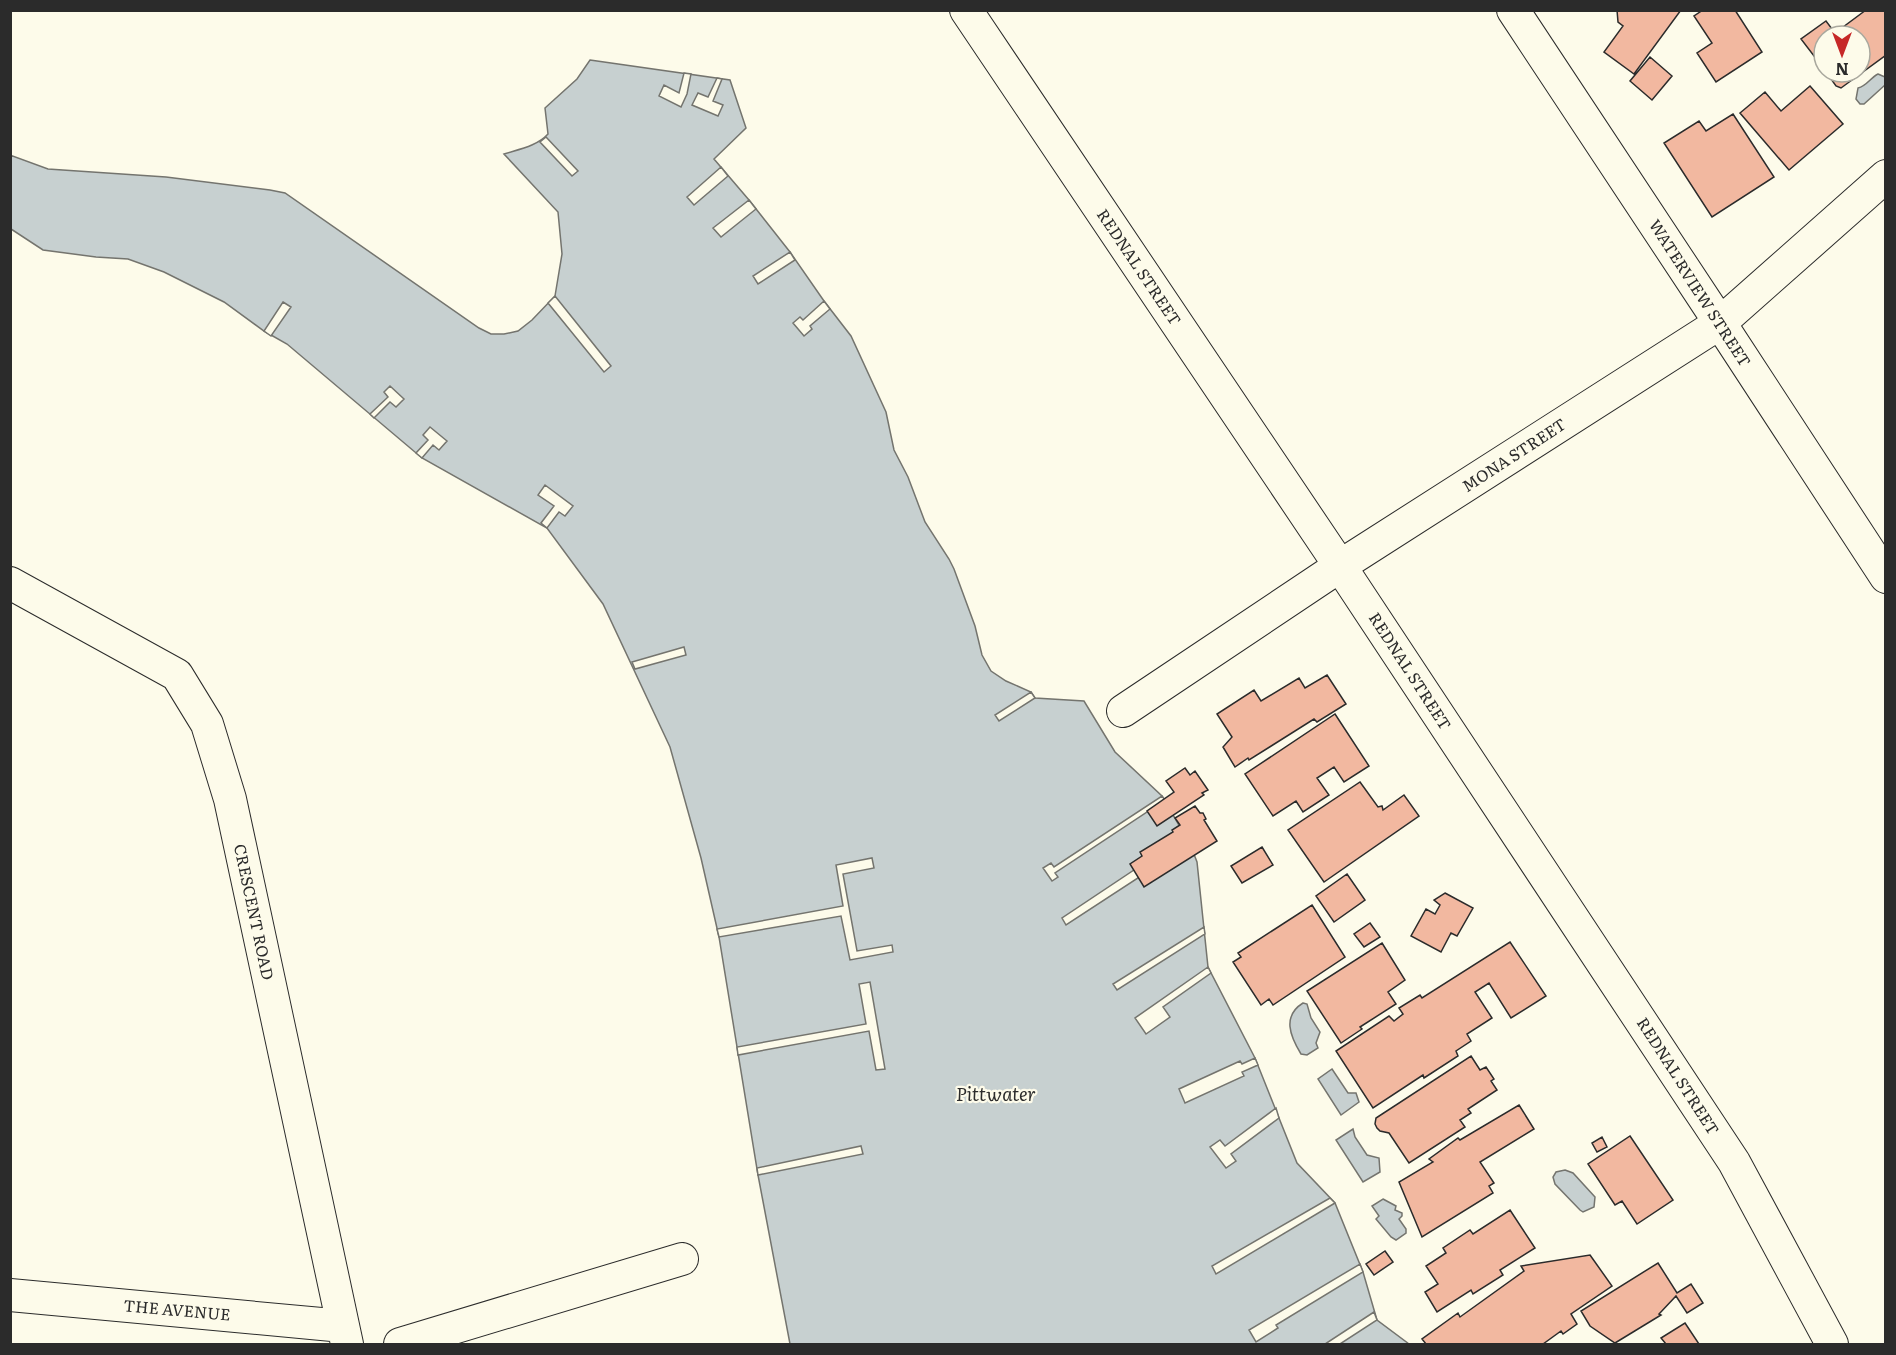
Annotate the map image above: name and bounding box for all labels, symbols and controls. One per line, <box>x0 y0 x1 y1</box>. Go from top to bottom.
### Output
north arrow <box>1812 24 1872 84</box>
text: N <box>1835 58 1849 82</box>
street label: REDNAL STREET <box>1092 203 1188 330</box>
street label: WATERVIEW STREET <box>1644 214 1758 371</box>
street label: MONA STREET <box>1457 411 1570 497</box>
street label: REDNAL STREET <box>1364 607 1458 734</box>
street label: CRESCENT ROAD <box>229 841 281 982</box>
street label: REDNAL STREET <box>1632 1012 1726 1139</box>
water label: Pittwater <box>956 1080 1036 1107</box>
street label: THE AVENUE <box>123 1292 232 1326</box>

